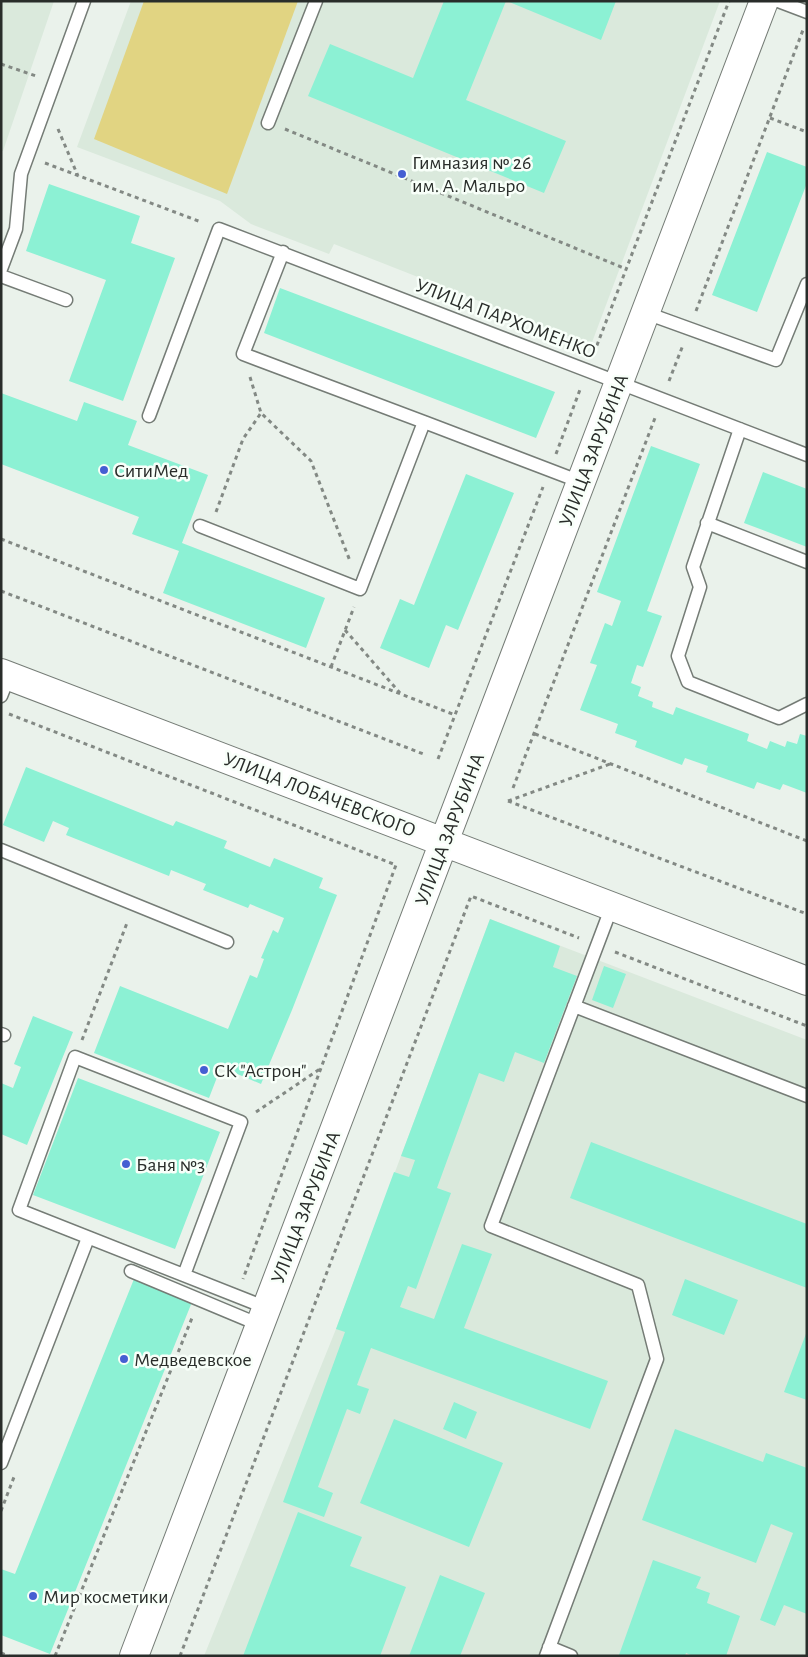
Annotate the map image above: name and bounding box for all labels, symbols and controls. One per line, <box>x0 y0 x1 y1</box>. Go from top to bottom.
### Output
place label: Гимназия № 26 им. А. Мальро <box>412 153 531 196</box>
marker: Гимназия № 26 им. А. Мальро <box>396 168 408 180</box>
street label: УЛИЦА ПАРХОМЕНКО <box>412 275 599 363</box>
street label: УЛИЦА ЗАРУБИНА <box>556 371 632 529</box>
place label: СитиМед <box>114 461 188 481</box>
marker: СитиМед <box>98 464 110 476</box>
street label: УЛИЦА ЛОБАЧЕВСКОГО <box>221 749 419 841</box>
street label: УЛИЦА ЗАРУБИНА <box>412 750 488 908</box>
place label: СК "Астрон" <box>214 1061 307 1081</box>
marker: СК "Астрон" <box>198 1064 210 1076</box>
street label: УЛИЦА ЗАРУБИНА <box>268 1128 344 1286</box>
place label: Баня №3 <box>136 1155 205 1175</box>
marker: Баня №3 <box>120 1158 132 1170</box>
place label: Медведевское <box>134 1350 252 1370</box>
marker: Медведевское <box>118 1353 130 1365</box>
place label: Мир косметики <box>43 1587 169 1607</box>
marker: Мир косметики <box>27 1590 39 1602</box>

